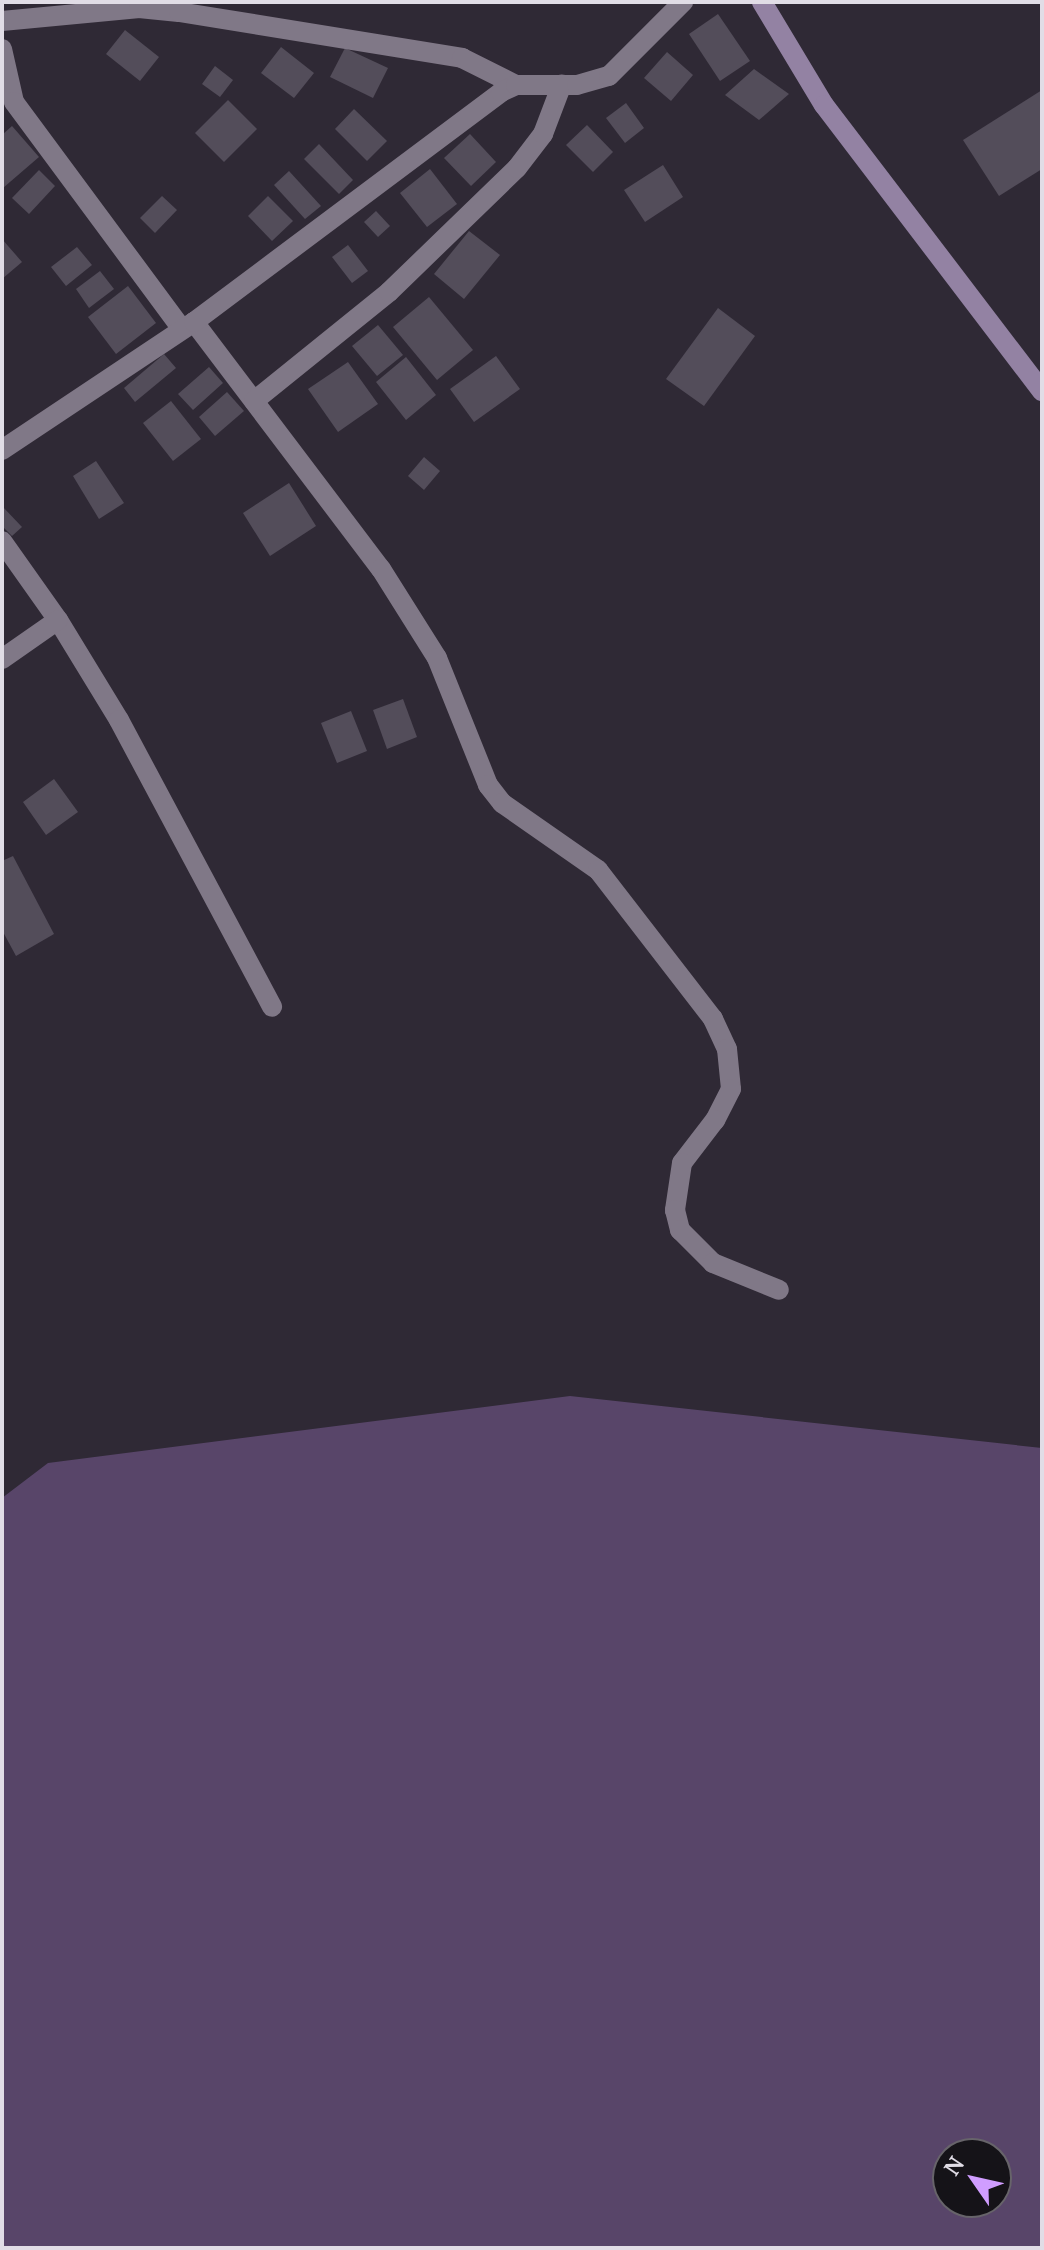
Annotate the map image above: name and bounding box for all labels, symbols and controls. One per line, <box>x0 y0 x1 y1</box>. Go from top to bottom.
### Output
north arrow <box>932 2138 1012 2218</box>
text: N <box>937 2150 970 2180</box>

